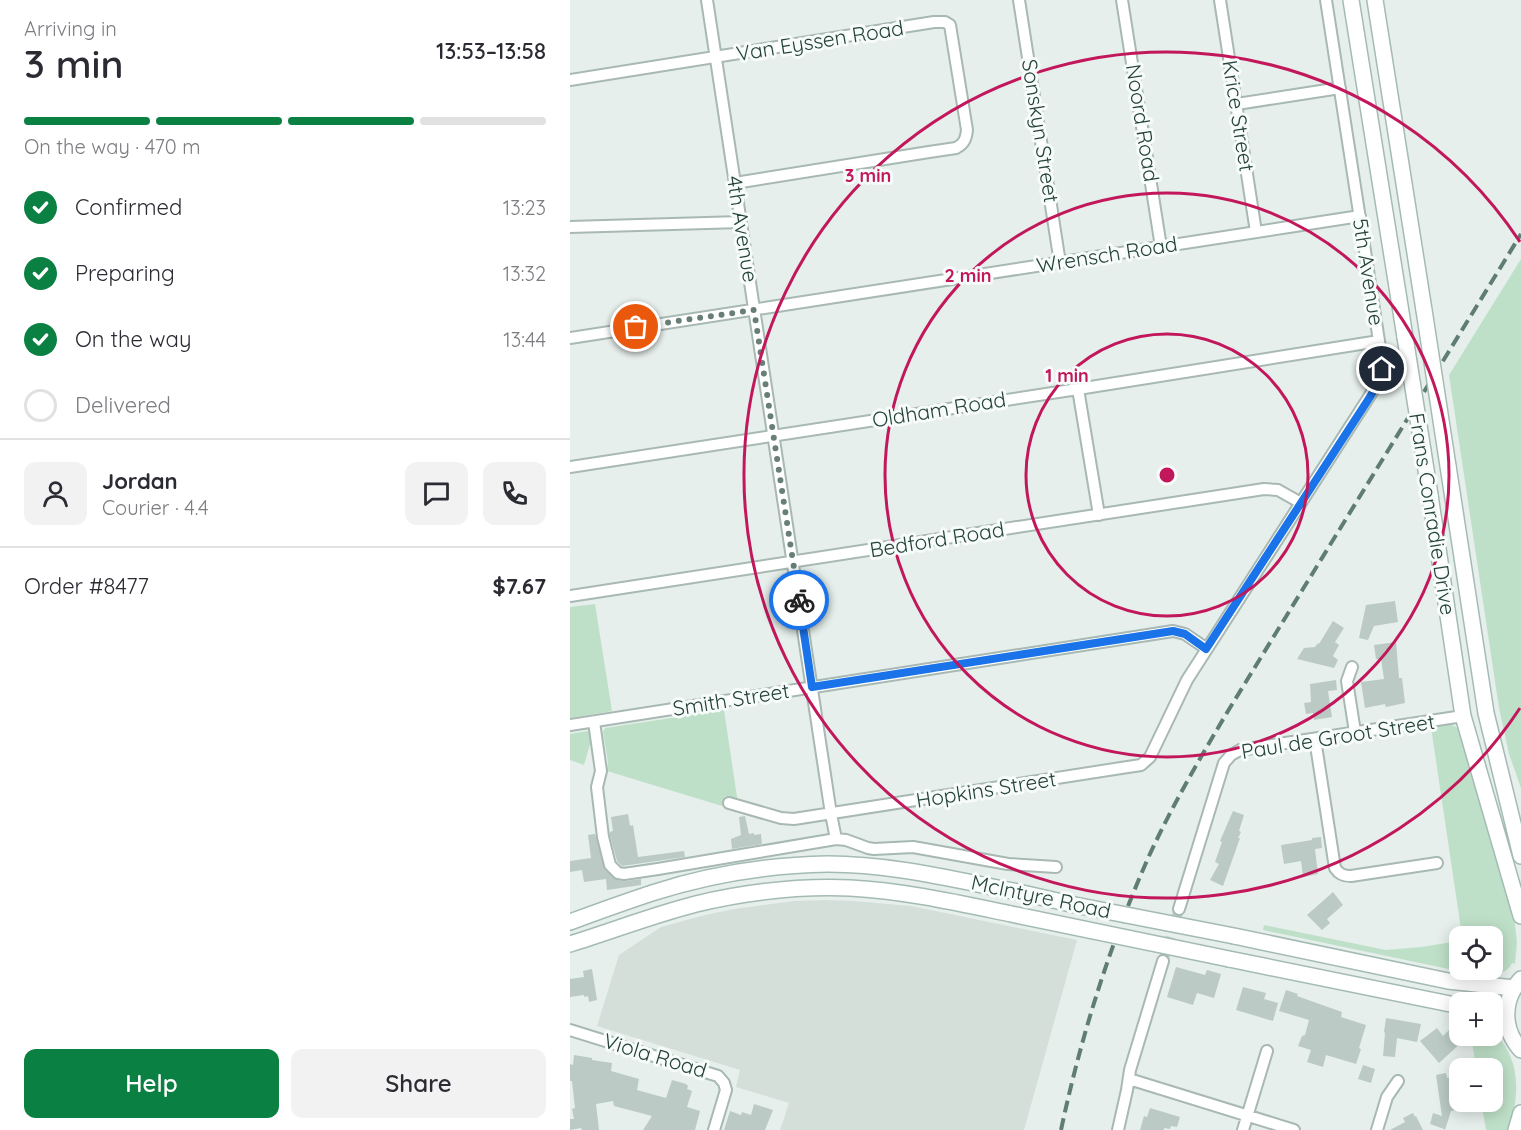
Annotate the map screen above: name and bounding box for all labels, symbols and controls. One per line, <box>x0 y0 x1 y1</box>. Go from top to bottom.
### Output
street label: Van Eyssen Road <box>734 14 905 66</box>
text: Arriving in <box>24 16 117 41</box>
text: 13:53–13:58 <box>436 37 546 65</box>
text: 3 min <box>24 39 123 88</box>
street label: Sonskyn Street <box>1017 57 1065 204</box>
street label: Krice Street <box>1217 58 1261 173</box>
street label: Noord Road <box>1121 62 1165 184</box>
text: On the way · 470 m <box>24 134 200 159</box>
text: 3 min <box>845 164 891 187</box>
street label: 4th Avenue <box>722 174 764 284</box>
icon: check <box>24 191 57 224</box>
text: Confirmed <box>75 193 182 221</box>
text: 13:23 <box>503 195 546 220</box>
street label: 5th Avenue <box>1348 216 1390 327</box>
street label: Wrensch Road <box>1035 230 1179 278</box>
icon: check <box>24 257 57 290</box>
text: Preparing <box>75 259 175 287</box>
text: 13:32 <box>503 261 546 286</box>
text: 2 min <box>945 264 991 287</box>
pin <box>610 301 661 352</box>
icon: bag <box>619 310 652 343</box>
icon: check <box>24 323 57 356</box>
text: On the way <box>75 325 191 353</box>
text: 13:44 <box>503 327 546 352</box>
pin <box>1356 343 1407 394</box>
icon: home <box>1365 352 1398 385</box>
text: 1 min <box>1045 364 1089 387</box>
street label: Oldham Road <box>870 386 1008 432</box>
text: Delivered <box>75 391 171 419</box>
street label: Frans Conradie Drive <box>1404 411 1462 617</box>
button: person <box>24 462 87 525</box>
button: chat <box>405 462 468 525</box>
button: phone <box>483 462 546 525</box>
centre of rings <box>1157 465 1177 485</box>
text: Jordan <box>102 467 178 495</box>
text: Courier · 4.4 <box>102 495 208 520</box>
street label: Bedford Road <box>868 516 1006 562</box>
courier <box>769 570 829 630</box>
text: Order #8477 <box>24 572 149 600</box>
text: $7.67 <box>493 572 546 600</box>
icon: bike <box>783 584 816 617</box>
street label: Smith Street <box>671 677 791 721</box>
street label: Paul de Groot Street <box>1239 708 1436 764</box>
street label: Hopkins Street <box>914 765 1058 813</box>
street label: McIntyre Road <box>969 869 1113 924</box>
map controls <box>1449 926 1503 1112</box>
button: locate <box>1449 926 1503 980</box>
button: + <box>1449 992 1503 1046</box>
street label: Viola Road <box>601 1027 710 1083</box>
button: Help <box>24 1049 279 1118</box>
button: Share <box>291 1049 546 1118</box>
button: − <box>1449 1058 1503 1112</box>

